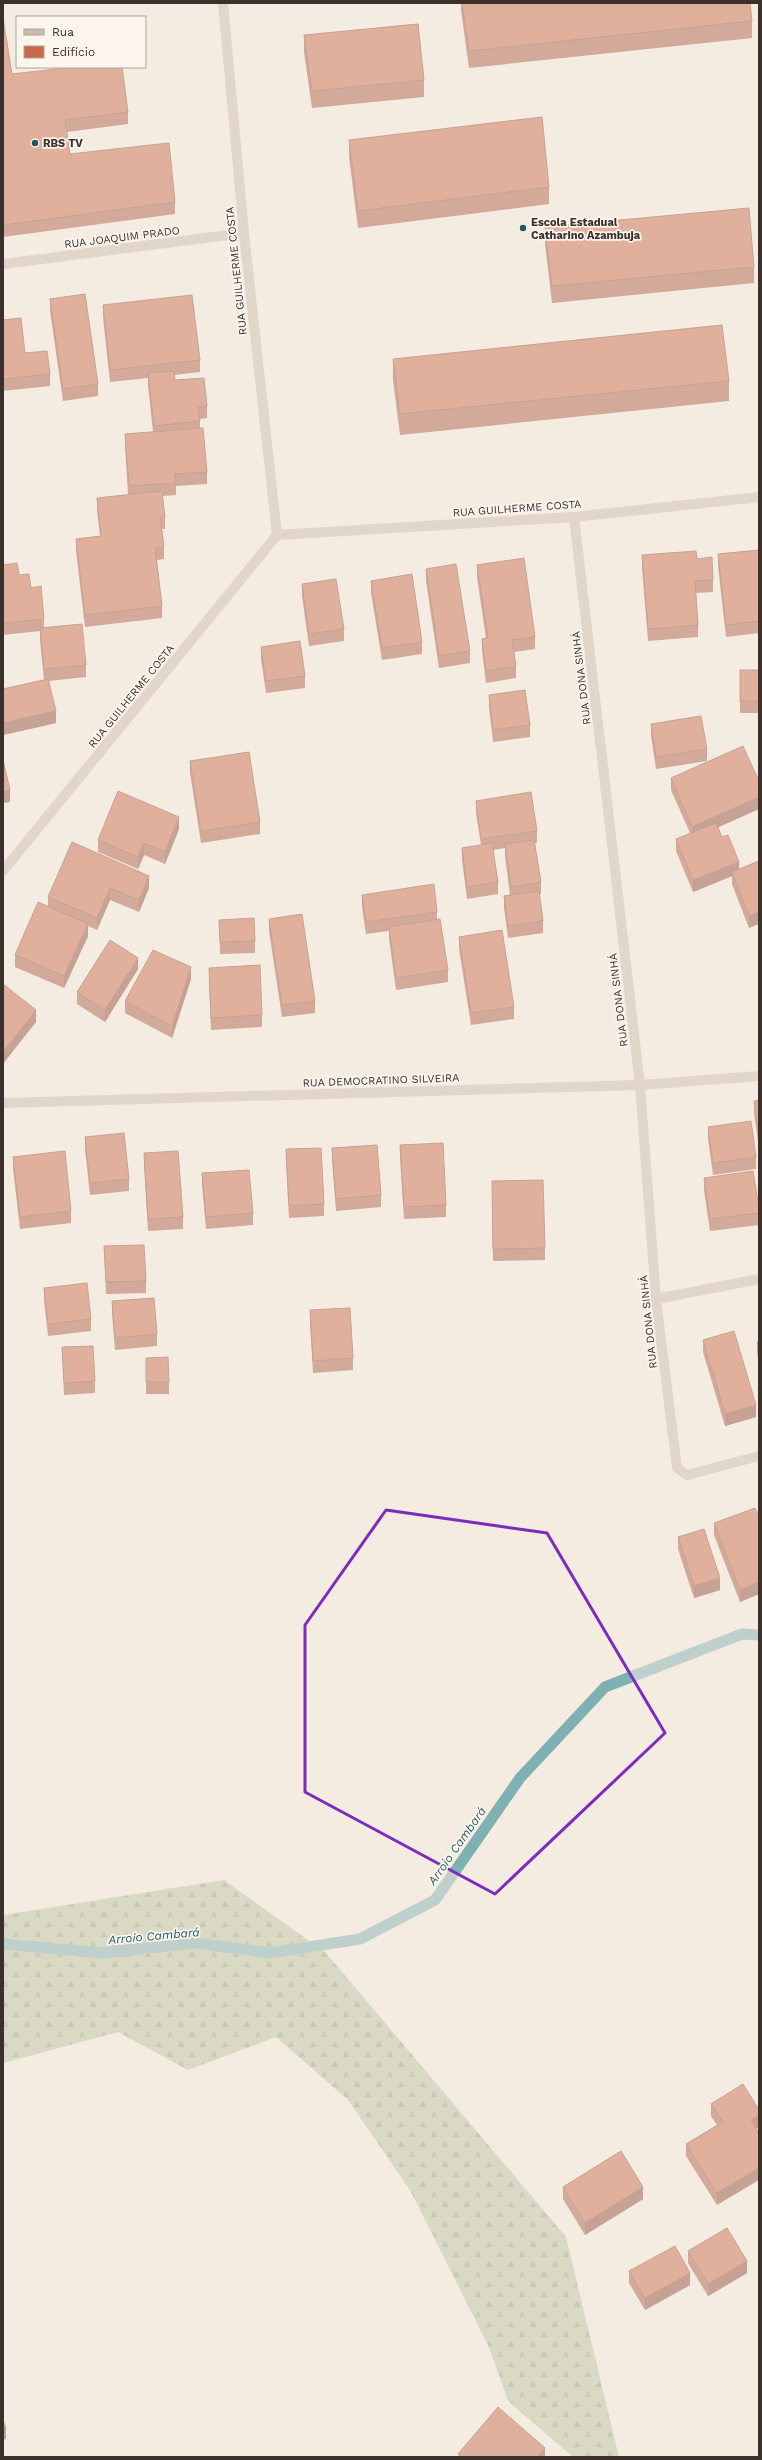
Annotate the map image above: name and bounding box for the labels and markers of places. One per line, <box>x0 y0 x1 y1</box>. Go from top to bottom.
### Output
place label: RBS TV <box>43 137 83 150</box>
marker: RBS TV <box>30 138 40 148</box>
place label: Escola Estadual Catharino Azambuja <box>531 216 641 242</box>
marker: Escola Estadual Catharino Azambuja <box>518 223 528 233</box>

